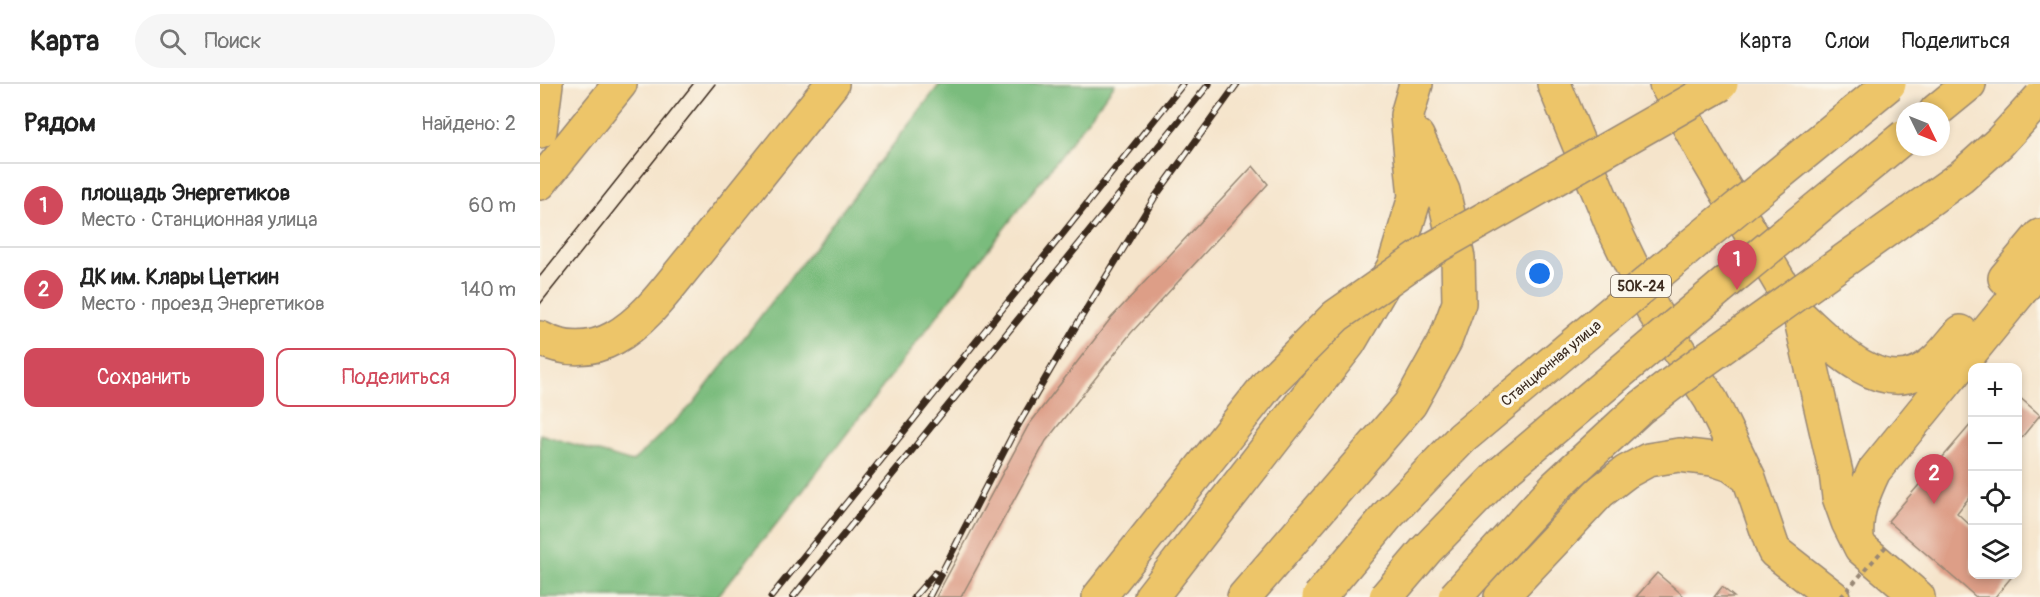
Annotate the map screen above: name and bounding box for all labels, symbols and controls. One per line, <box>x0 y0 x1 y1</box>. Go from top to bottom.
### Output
search box <box>135 14 555 68</box>
text: Карта <box>30 24 99 59</box>
icon: search <box>156 25 189 58</box>
text: Поиск <box>204 27 262 55</box>
text: Карта <box>1739 28 1791 55</box>
text: Слои <box>1824 28 1869 55</box>
text: Поделиться <box>1902 28 2010 55</box>
north arrow <box>1896 102 1950 156</box>
text: Рядом <box>24 107 96 139</box>
text: Найдено: 2 <box>421 111 516 136</box>
text: площадь Энергетиков <box>81 179 290 207</box>
text: 1 <box>40 193 47 218</box>
text: 60 m <box>469 193 516 218</box>
text: Место · Станционная улица <box>81 207 318 232</box>
pin: 1 <box>1718 240 1756 290</box>
your location <box>1525 259 1554 288</box>
text: ДК им. Клары Цеткин <box>81 263 279 291</box>
road number: 50К-24 <box>1611 275 1671 297</box>
text: 2 <box>38 277 49 302</box>
text: 140 m <box>461 277 516 302</box>
text: Место · проезд Энергетиков <box>81 291 325 316</box>
street label: Станционная улица <box>1497 316 1605 411</box>
button: Сохранить <box>24 348 264 407</box>
button: Поделиться <box>276 348 516 407</box>
map controls <box>1968 363 2022 579</box>
button: + <box>1968 363 2022 417</box>
button: − <box>1968 417 2022 471</box>
pin: 2 <box>1914 454 1954 504</box>
button: locate <box>1968 471 2022 525</box>
button: layers <box>1968 525 2022 579</box>

